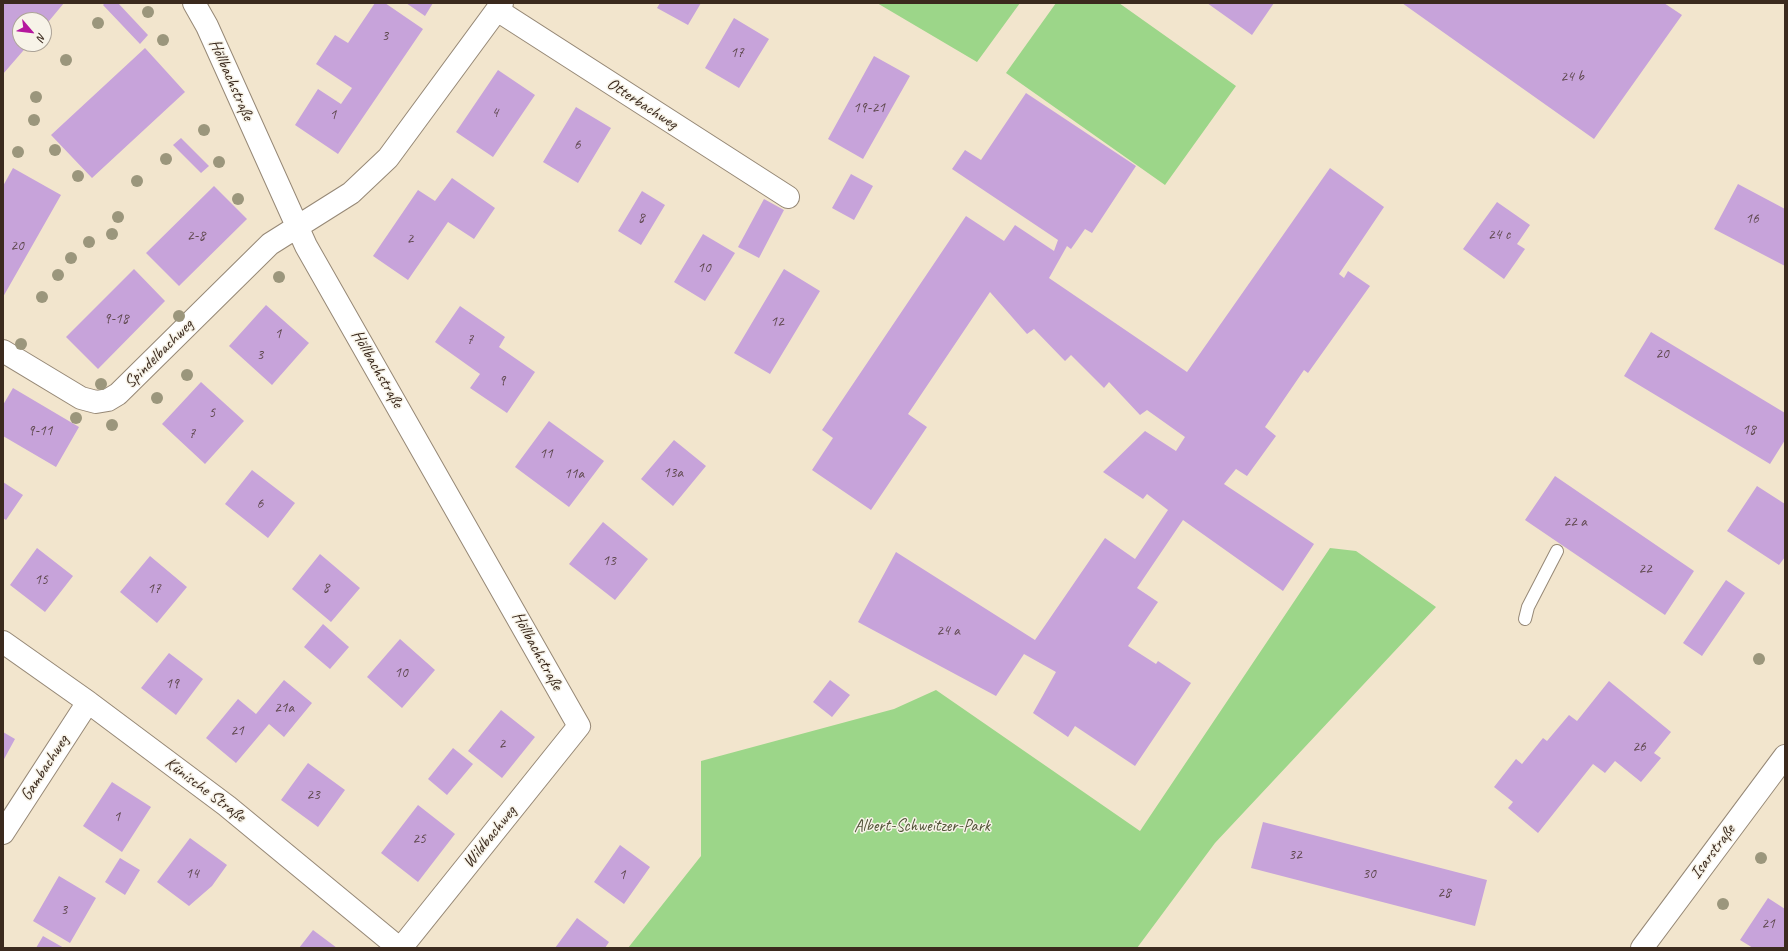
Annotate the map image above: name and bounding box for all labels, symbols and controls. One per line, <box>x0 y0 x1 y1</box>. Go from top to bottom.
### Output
north arrow <box>12 12 52 52</box>
house number: 3 <box>382 27 388 45</box>
text: N <box>34 31 49 43</box>
street label: Höllbachstraße <box>204 36 258 124</box>
house number: 17 <box>730 44 744 62</box>
house number: 24 b <box>1560 68 1584 86</box>
street label: Otterbachweg <box>603 74 681 134</box>
house number: 19-21 <box>853 99 885 117</box>
house number: 4 <box>492 104 498 122</box>
house number: 1 <box>330 106 336 124</box>
house number: 6 <box>574 136 580 154</box>
house number: 8 <box>638 209 644 227</box>
house number: 16 <box>1745 210 1759 228</box>
house number: 24 c <box>1488 226 1510 244</box>
house number: 2-8 <box>187 227 205 245</box>
house number: 2 <box>407 230 413 248</box>
house number: 20 <box>10 237 24 255</box>
house number: 10 <box>697 259 711 277</box>
house number: 9-18 <box>103 310 129 328</box>
house number: 12 <box>770 313 784 331</box>
street label: Spindelbachweg <box>120 315 198 393</box>
house number: 1 <box>275 325 281 343</box>
street label: Höllbachstraße <box>347 326 407 412</box>
house number: 7 <box>467 331 473 349</box>
house number: 20 <box>1655 345 1669 363</box>
house number: 3 <box>257 346 263 364</box>
house number: 9 <box>499 372 505 390</box>
house number: 5 <box>209 404 215 422</box>
house number: 18 <box>1742 421 1756 439</box>
house number: 9-11 <box>27 422 53 440</box>
house number: 7 <box>189 425 195 443</box>
house number: 11 <box>539 445 553 463</box>
house number: 13a <box>663 464 683 482</box>
house number: 11a <box>564 465 584 483</box>
house number: 6 <box>257 495 263 513</box>
house number: 22 a <box>1563 513 1587 531</box>
house number: 13 <box>602 552 616 570</box>
house number: 22 <box>1638 560 1652 578</box>
house number: 15 <box>34 571 48 589</box>
house number: 8 <box>323 579 329 597</box>
house number: 17 <box>147 580 161 598</box>
street label: Höllbachstraße <box>507 608 567 694</box>
house number: 24 a <box>936 622 960 640</box>
house number: 10 <box>394 664 408 682</box>
house number: 19 <box>165 675 179 693</box>
house number: 21a <box>274 699 294 717</box>
house number: 21 <box>230 722 244 740</box>
street label: Gambachweg <box>16 731 74 805</box>
house number: 2 <box>499 735 505 753</box>
house number: 26 <box>1632 738 1646 756</box>
street label: Künische Straße <box>161 753 249 827</box>
house number: 23 <box>306 786 320 804</box>
street label: Wildbachweg <box>459 802 521 872</box>
house number: 1 <box>114 808 120 826</box>
park label: Albert-Schweitzer-Park <box>854 817 990 837</box>
street label: Isarstraße <box>1686 821 1740 883</box>
house number: 25 <box>412 830 426 848</box>
house number: 32 <box>1288 846 1302 864</box>
house number: 14 <box>185 865 199 883</box>
house number: 30 <box>1362 865 1376 883</box>
house number: 1 <box>619 866 625 884</box>
house number: 28 <box>1437 884 1451 902</box>
house number: 3 <box>61 901 67 919</box>
house number: 21 <box>1761 915 1775 933</box>

